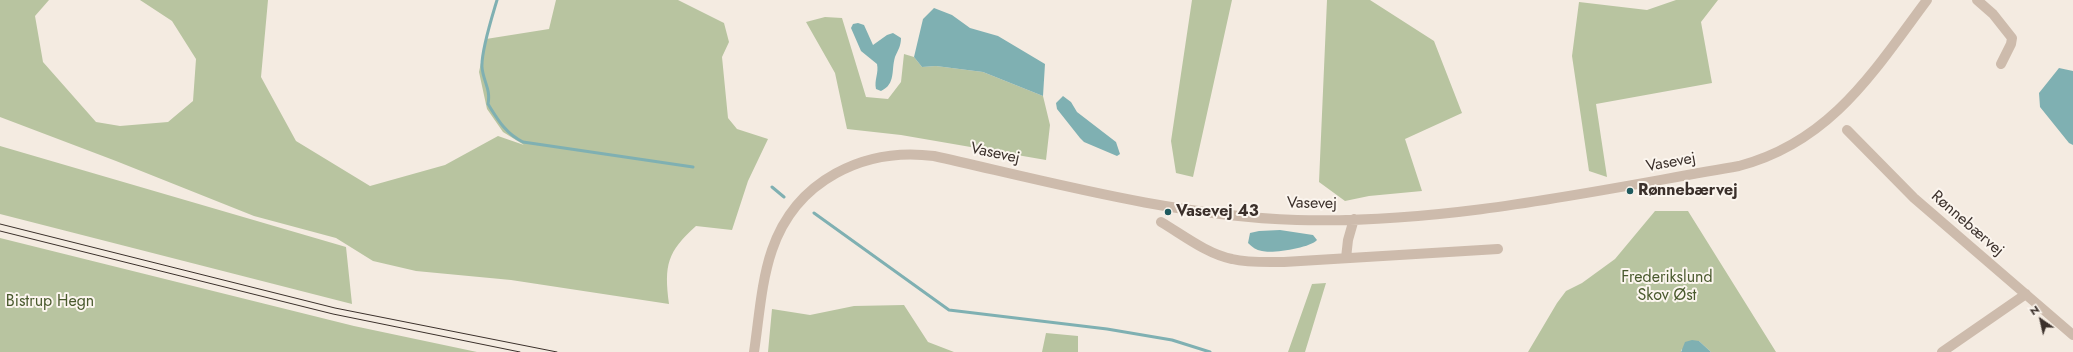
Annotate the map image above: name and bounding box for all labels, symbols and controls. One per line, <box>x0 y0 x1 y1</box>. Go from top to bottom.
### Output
street label: Vasevej <box>968 139 1022 169</box>
street label: Vasevej <box>1645 149 1697 177</box>
place label: Rønnebærvej <box>1638 181 1738 201</box>
marker: Rønnebærvej <box>1625 186 1635 196</box>
street label: Rønnebærvej <box>1927 187 2007 261</box>
street label: Vasevej <box>1287 194 1337 214</box>
place label: Vasevej 43 <box>1176 202 1259 222</box>
marker: Vasevej 43 <box>1163 207 1173 217</box>
park label: Frederikslund Skov Øst <box>1621 268 1713 306</box>
park label: Bistrup Hegn <box>6 292 94 312</box>
north arrow <box>2021 300 2061 340</box>
text: N <box>2026 301 2042 319</box>

